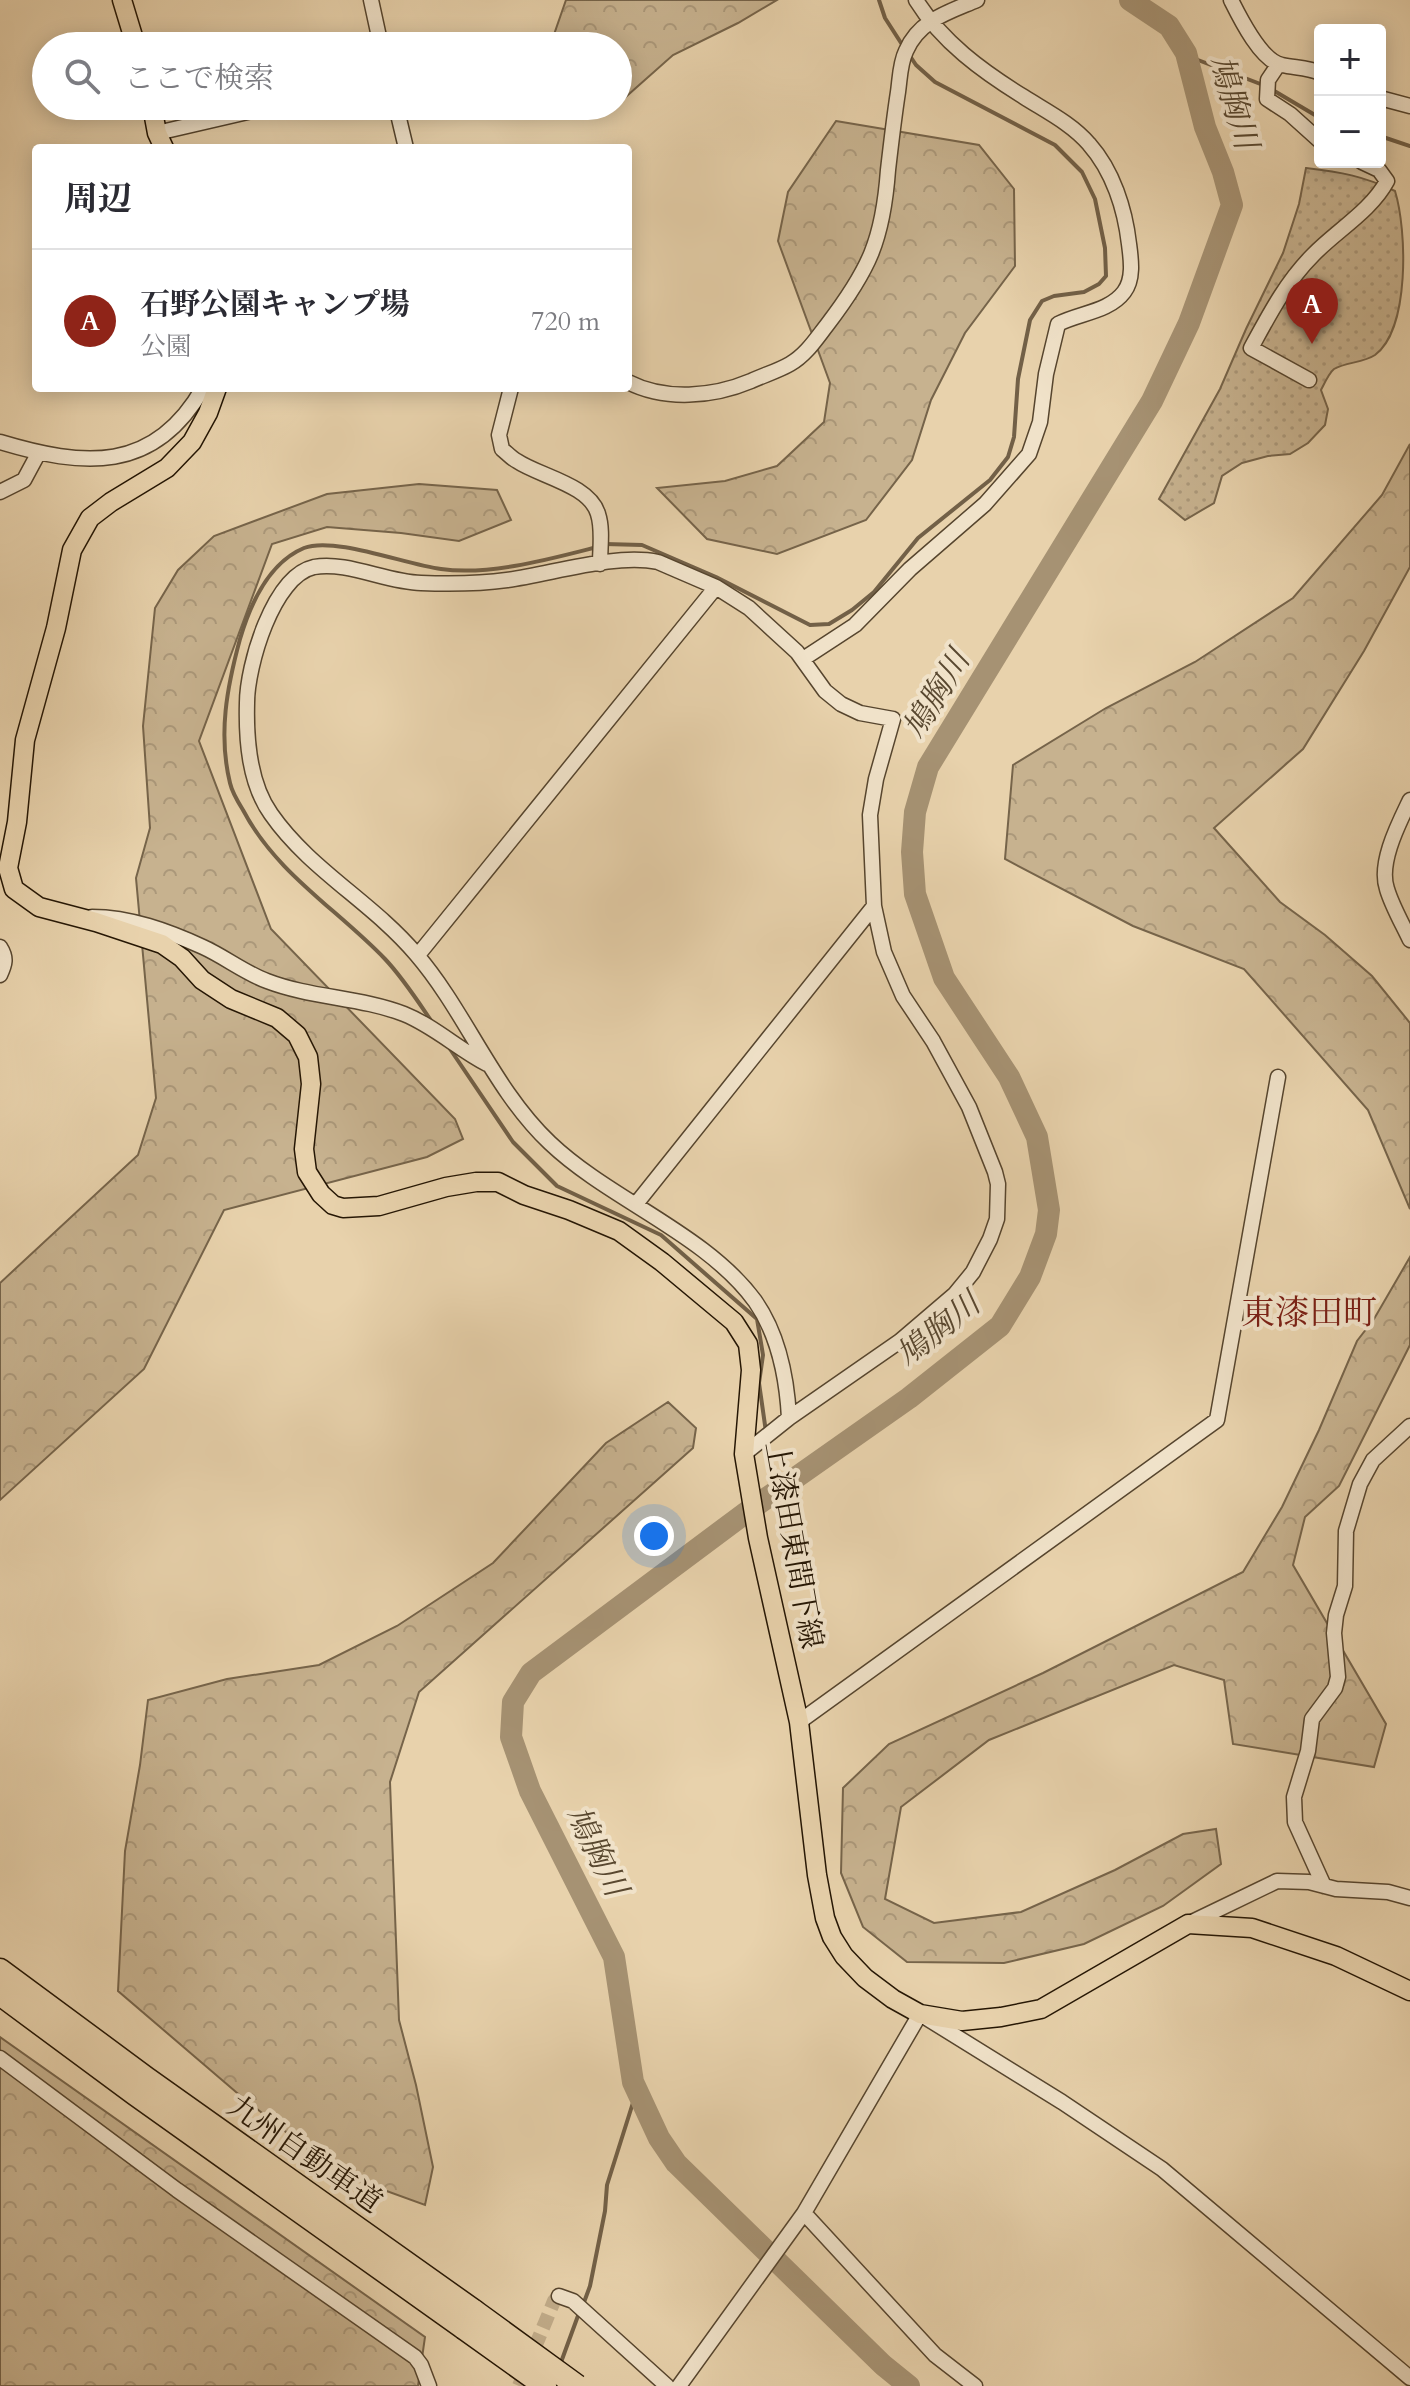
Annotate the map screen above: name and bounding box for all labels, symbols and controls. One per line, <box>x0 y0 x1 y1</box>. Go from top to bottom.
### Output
map controls <box>1314 24 1386 168</box>
button: + <box>1314 24 1386 96</box>
search box <box>32 32 632 120</box>
water label: 鳩胸川 <box>1198 50 1269 157</box>
icon: search <box>60 54 104 98</box>
text: ここで検索 <box>124 58 274 99</box>
button: − <box>1314 96 1386 168</box>
text: 周辺 <box>64 176 132 222</box>
pin: A <box>1286 278 1338 344</box>
text: 石野公園キャンプ場 <box>140 284 410 325</box>
text: A <box>80 304 100 339</box>
text: 720 m <box>531 304 600 339</box>
text: 公園 <box>140 329 192 364</box>
water label: 鳩胸川 <box>893 639 982 747</box>
water label: 鳩胸川 <box>887 1281 992 1377</box>
district label: 東漆田町 <box>1241 1290 1377 1336</box>
street label: 上漆田東間下線 <box>755 1438 832 1652</box>
your location <box>634 1516 674 1556</box>
water label: 鳩胸川 <box>555 1799 639 1907</box>
street label: 九州自動車道 <box>219 2086 390 2223</box>

